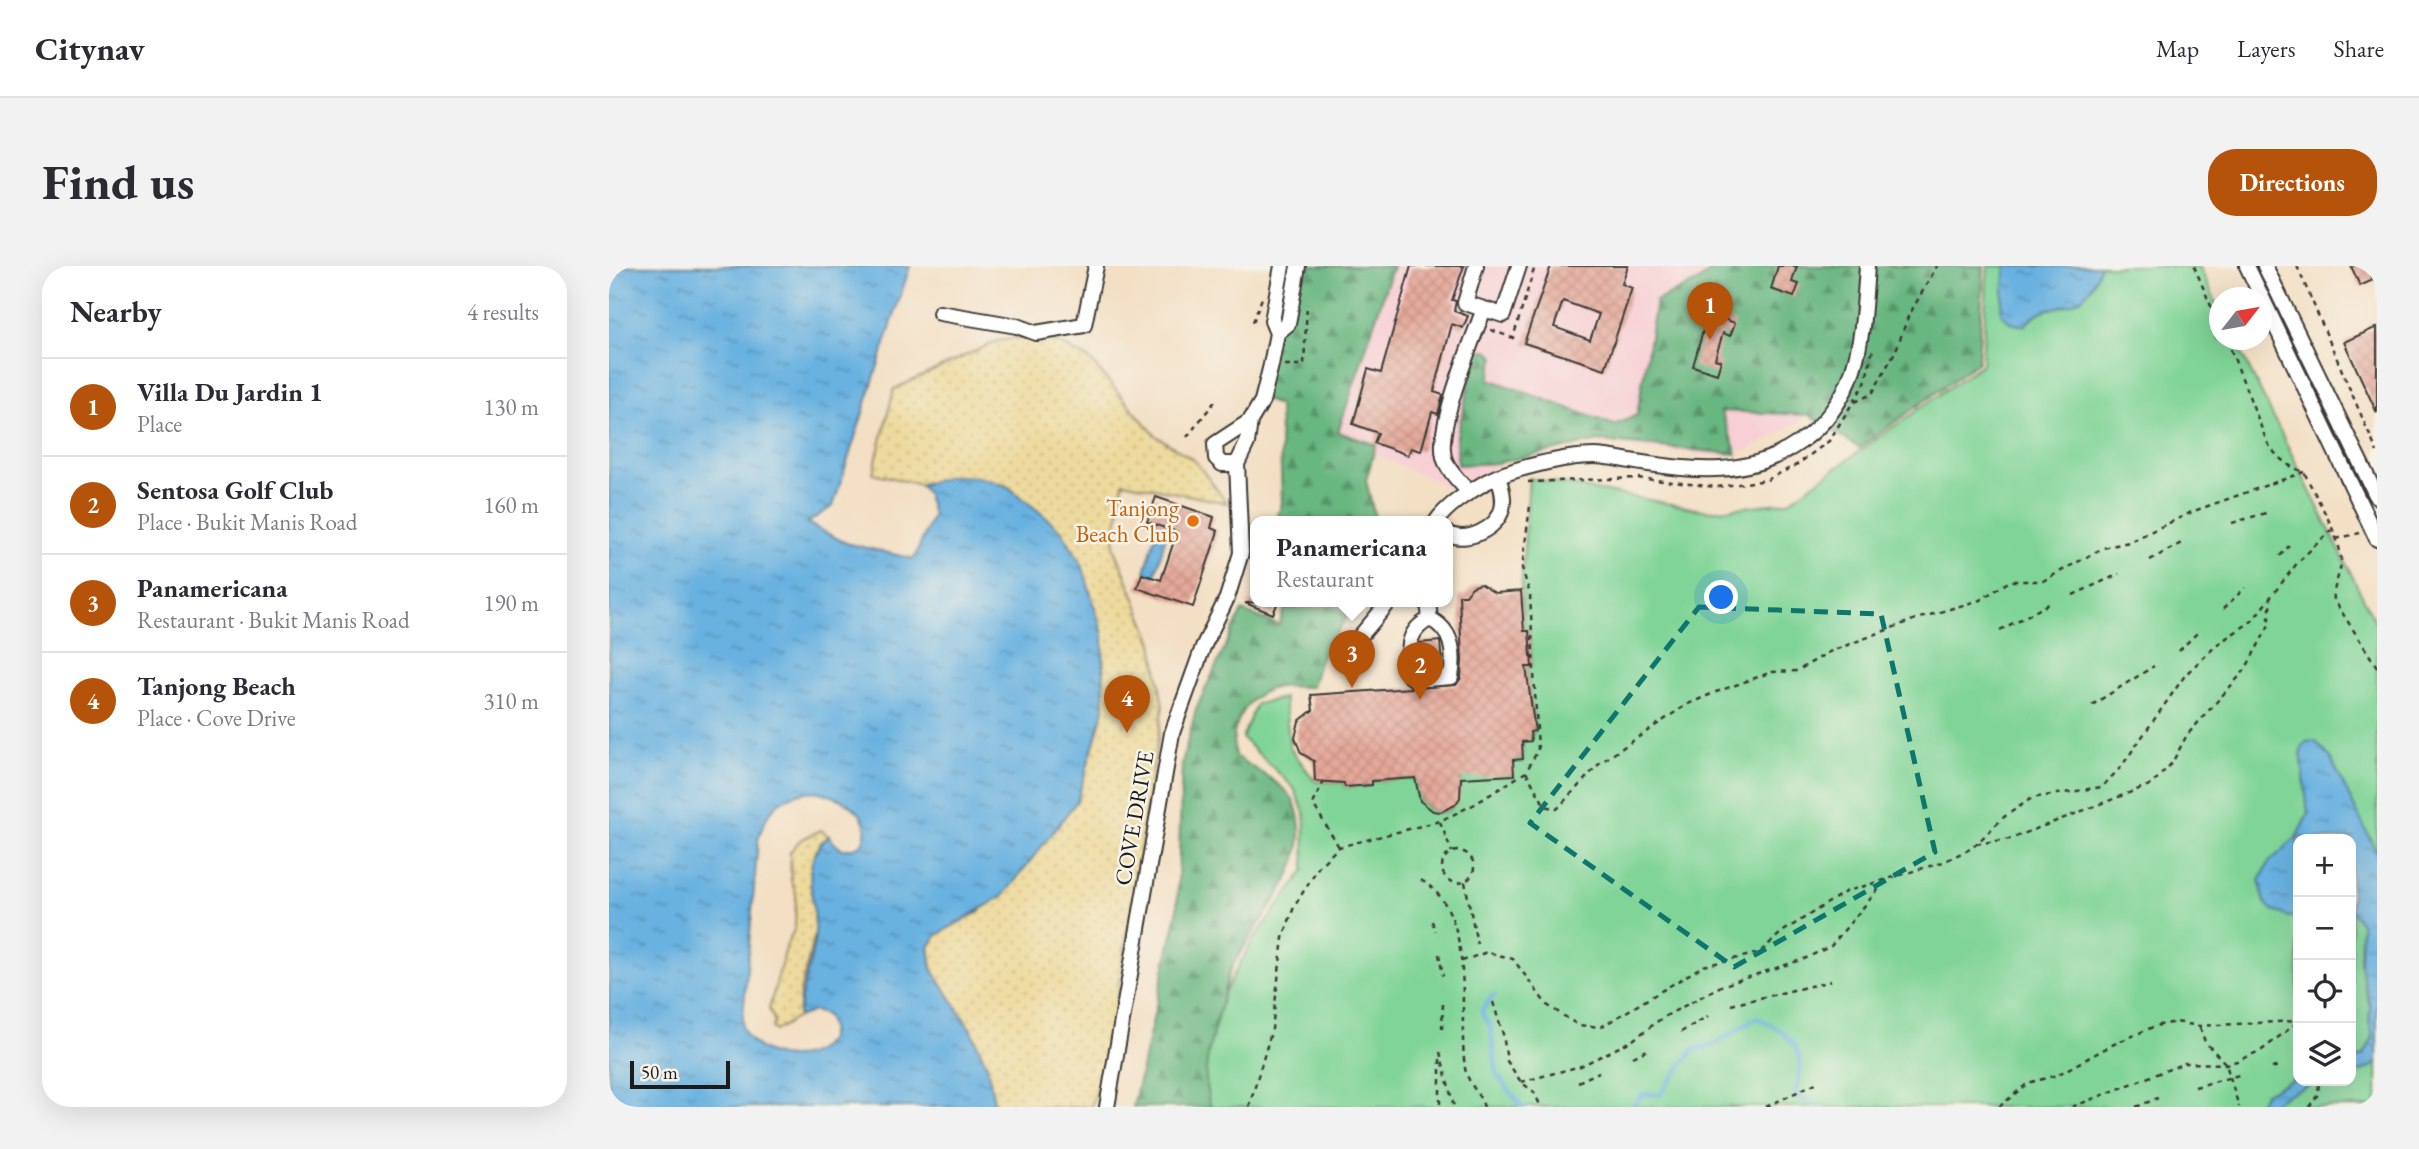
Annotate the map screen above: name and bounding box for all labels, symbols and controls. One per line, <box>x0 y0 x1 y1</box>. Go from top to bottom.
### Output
text: Citynav <box>35 27 145 70</box>
text: Map <box>2156 33 2199 64</box>
text: Layers <box>2237 33 2296 64</box>
text: Share <box>2334 33 2384 64</box>
button: Directions <box>2208 149 2377 216</box>
text: Find us <box>42 150 194 214</box>
pin: 1 <box>1687 282 1733 340</box>
north arrow <box>2209 287 2272 350</box>
text: Nearby <box>70 292 162 331</box>
text: 4 results <box>467 297 539 327</box>
text: Villa Du Jardin 1 <box>137 375 323 409</box>
text: 1 <box>87 392 99 422</box>
text: 130 m <box>483 392 539 422</box>
text: Place <box>137 409 182 439</box>
text: Sentosa Golf Club <box>137 473 333 507</box>
text: 2 <box>87 490 99 520</box>
text: 160 m <box>483 490 539 520</box>
place label: Tanjong Beach Club <box>1076 493 1180 549</box>
text: Place · Bukit Manis Road <box>137 507 357 537</box>
marker: Tanjong Beach Club <box>1185 513 1201 529</box>
popup <box>1250 516 1453 607</box>
text: Panamericana <box>1276 530 1427 564</box>
text: Restaurant <box>1276 564 1374 594</box>
text: Panamericana <box>137 571 288 605</box>
your location <box>1704 580 1738 614</box>
text: 3 <box>87 588 99 618</box>
text: 190 m <box>483 588 539 618</box>
text: Restaurant · Bukit Manis Road <box>137 605 410 635</box>
pin: 3 <box>1329 630 1375 688</box>
pin: 2 <box>1397 642 1443 700</box>
text: Tanjong Beach <box>137 669 296 703</box>
pin: 4 <box>1104 675 1150 733</box>
text: 4 <box>87 686 99 716</box>
text: 310 m <box>483 686 539 716</box>
text: Place · Cove Drive <box>137 703 296 733</box>
street label: COVE DRIVE <box>1107 748 1161 888</box>
map controls <box>2293 834 2356 1086</box>
button: + <box>2293 834 2356 897</box>
button: − <box>2293 897 2356 960</box>
button: locate <box>2293 960 2356 1023</box>
button: layers <box>2293 1023 2356 1086</box>
scale bar <box>630 1058 730 1090</box>
text: 50 m <box>641 1060 678 1085</box>

